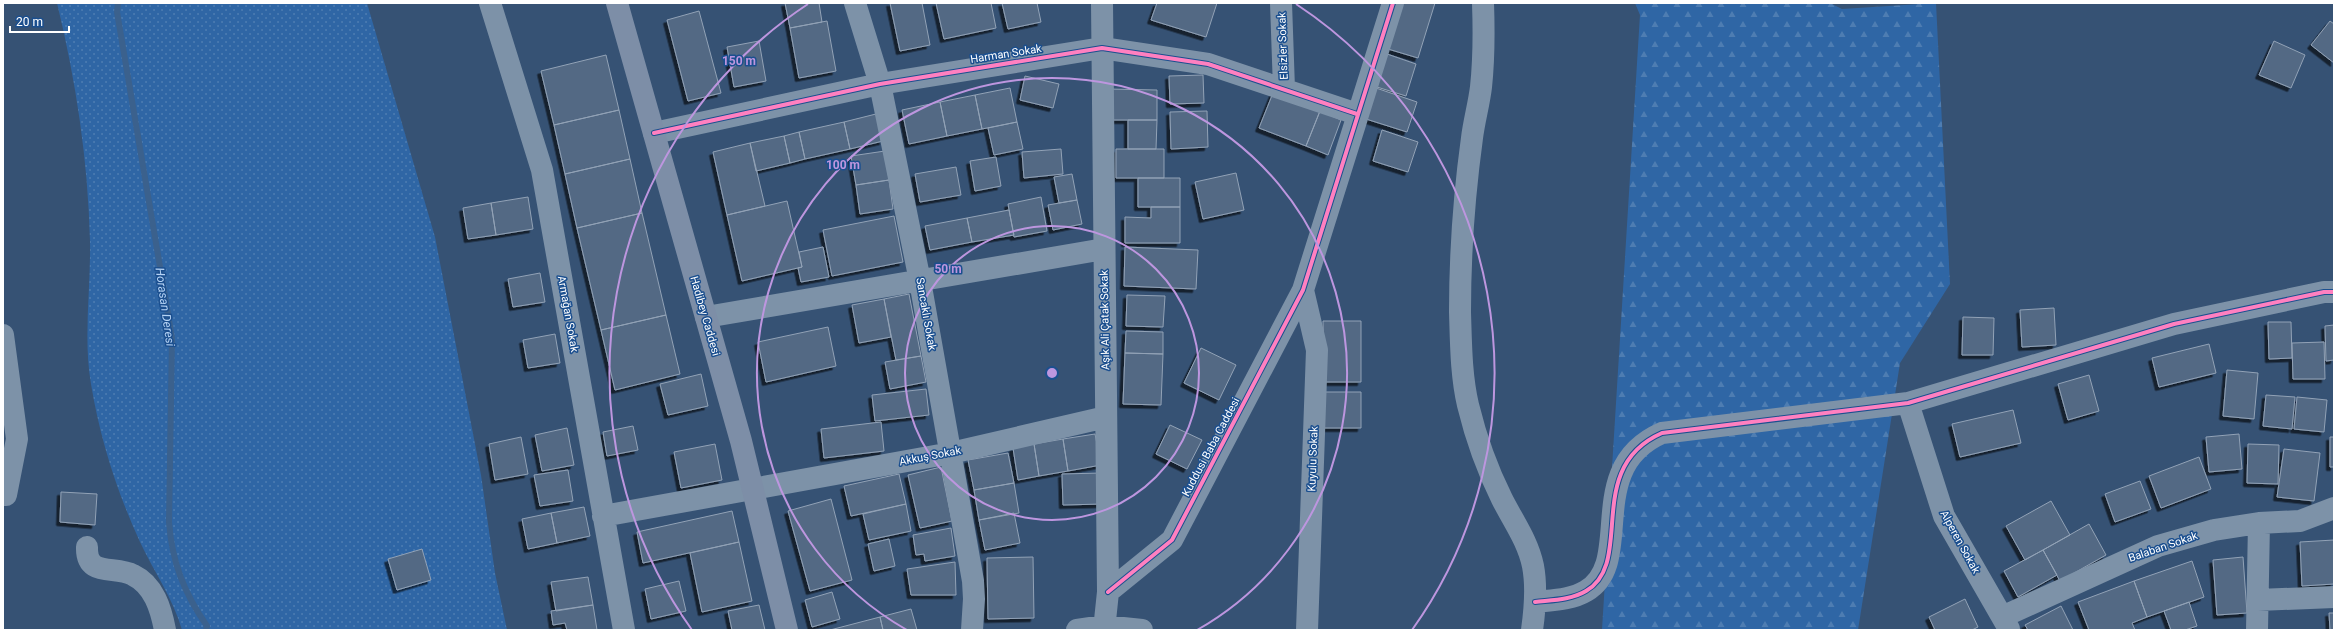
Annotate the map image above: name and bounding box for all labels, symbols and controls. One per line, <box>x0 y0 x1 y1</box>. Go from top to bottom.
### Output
scale bar <box>10 8 69 34</box>
street label: Elsizler Sokak <box>1275 12 1291 80</box>
text: 20 m <box>16 15 43 29</box>
street label: Harman Sokak <box>969 42 1043 66</box>
text: 150 m <box>722 54 756 68</box>
text: 100 m <box>826 158 860 172</box>
text: 50 m <box>934 262 962 276</box>
water label: Horasan Deresi <box>153 267 177 347</box>
street label: Aşık Ali Çatak Sokak <box>1098 269 1112 370</box>
street label: Armağan Sokak <box>555 275 581 354</box>
street label: Hadibey Caddesi <box>687 275 723 357</box>
street label: Sancaklı Sokak <box>913 276 939 352</box>
centre of rings <box>1045 366 1059 380</box>
street label: Kuddusi Baba Caddesi <box>1179 395 1243 499</box>
street label: Kuyulu Sokak <box>1305 426 1321 492</box>
street label: Akkuş Sokak <box>898 444 962 468</box>
street label: Alperen Sokak <box>1937 508 1983 576</box>
street label: Balaban Sokak <box>2127 529 2200 565</box>

